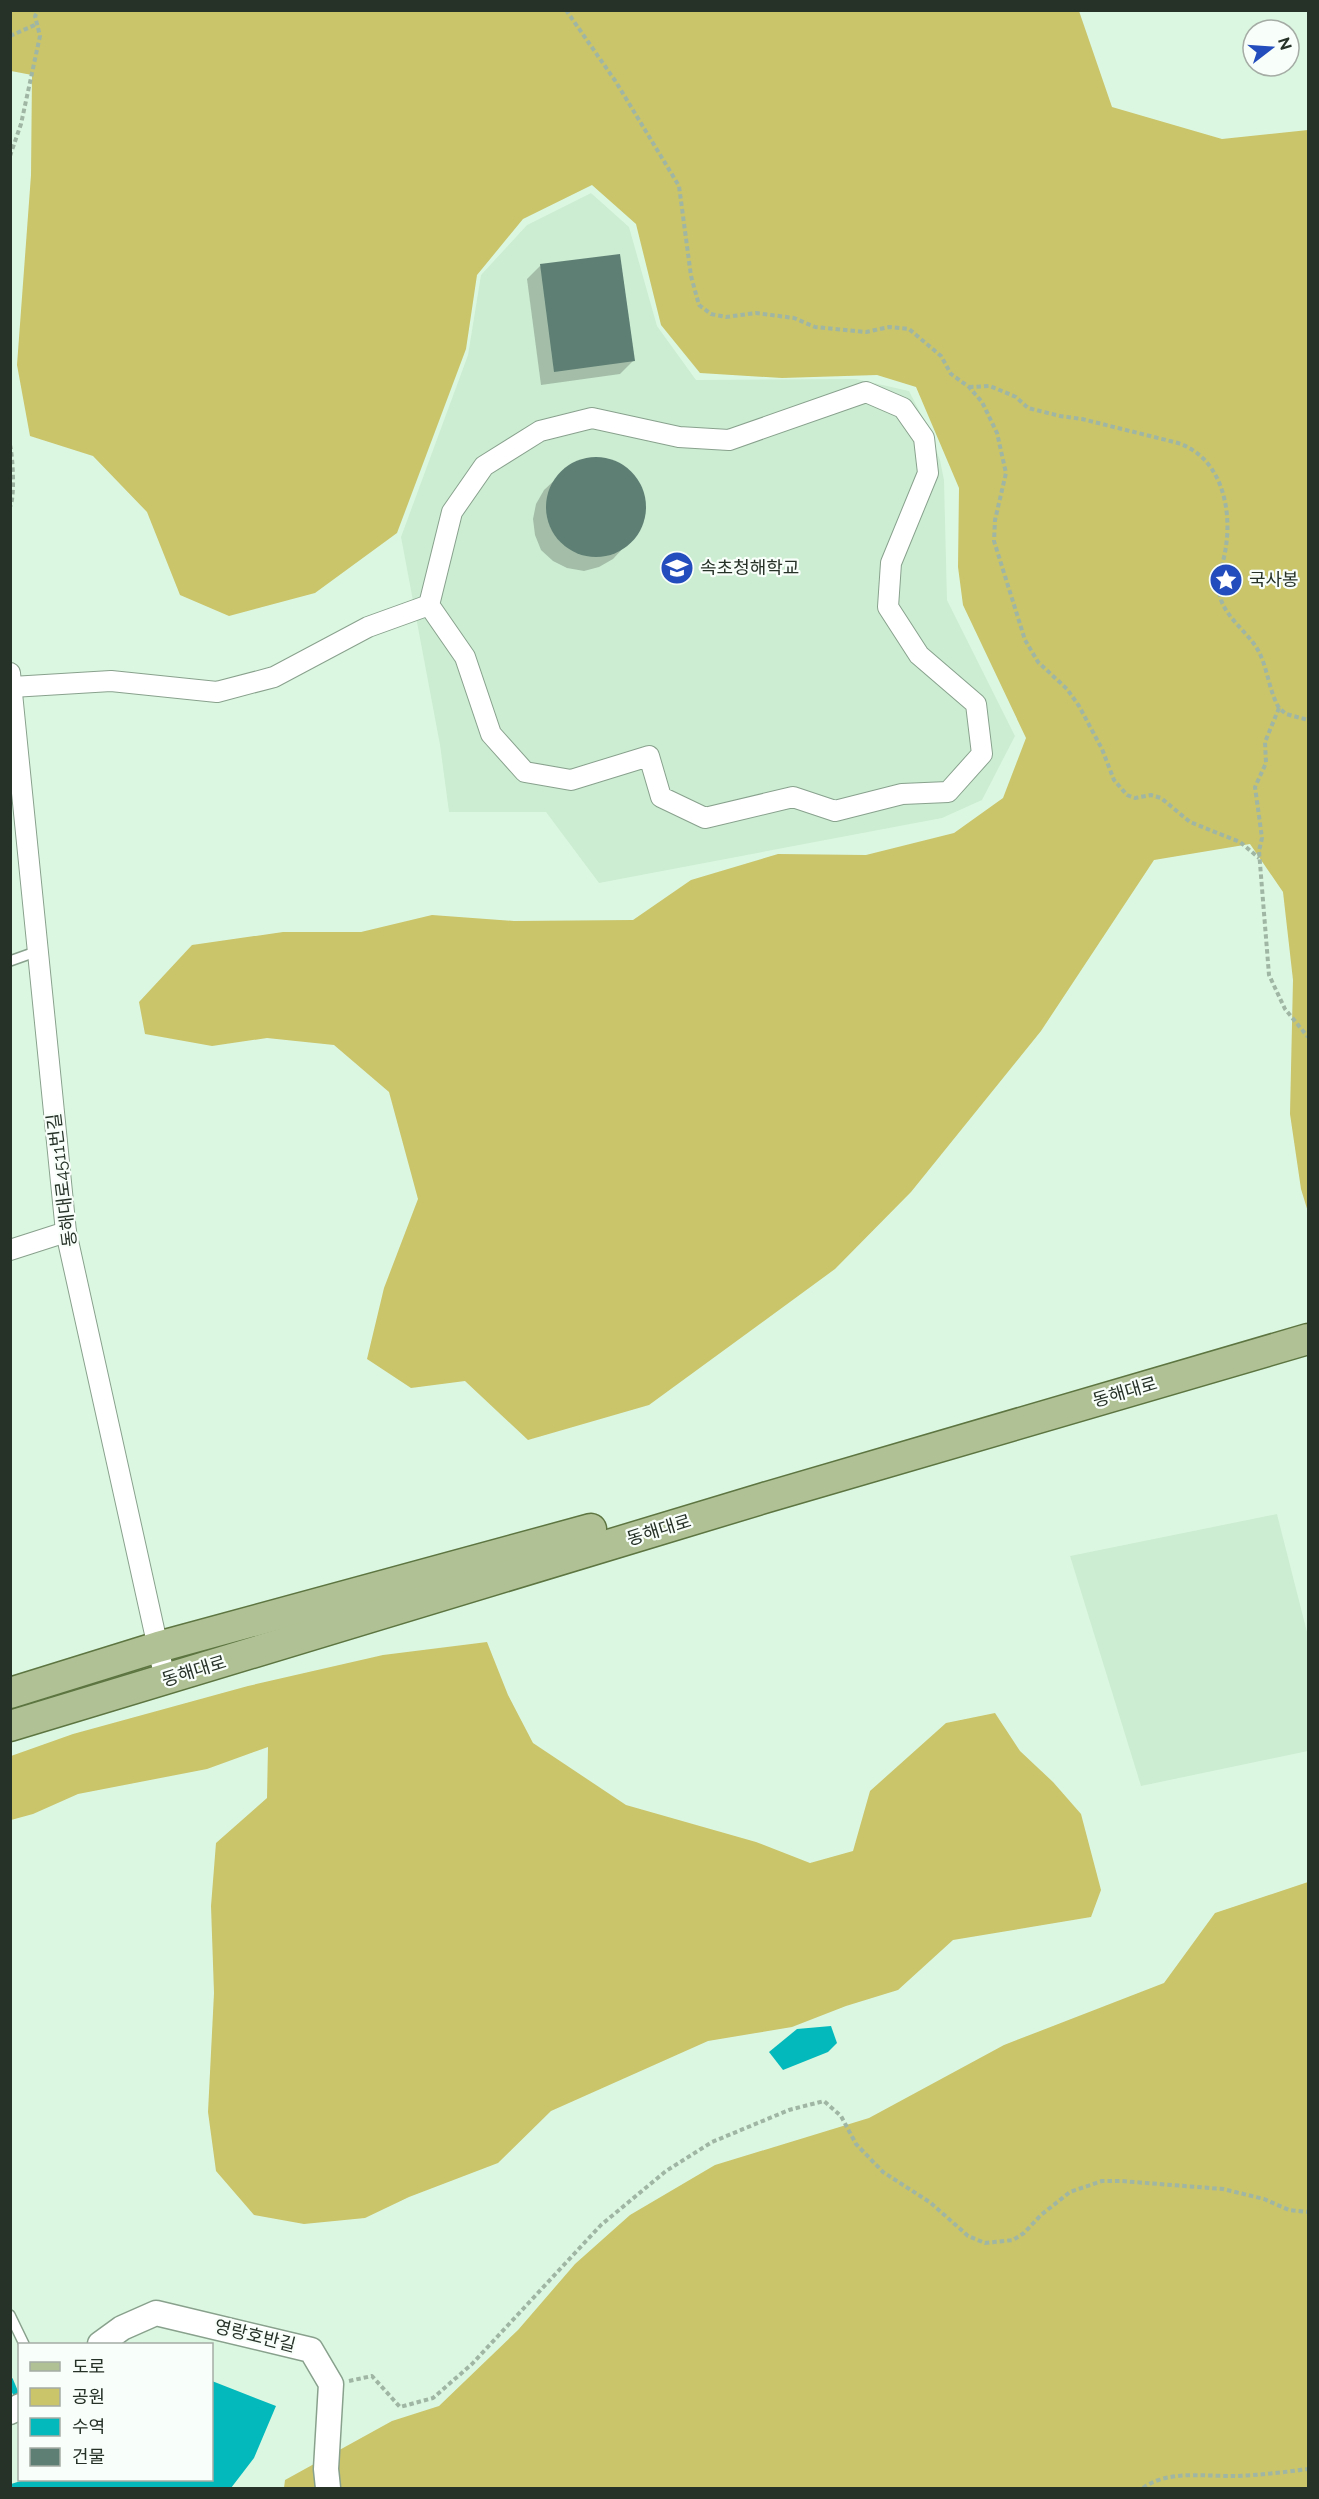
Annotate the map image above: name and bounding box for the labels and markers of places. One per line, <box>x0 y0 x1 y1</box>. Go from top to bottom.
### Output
school or university icon: 속초청해학교 <box>659 550 695 586</box>
place label: 속초청해학교 <box>700 557 799 578</box>
place icon: 국사봉 <box>1208 562 1244 598</box>
place label: 국사봉 <box>1249 569 1299 590</box>

